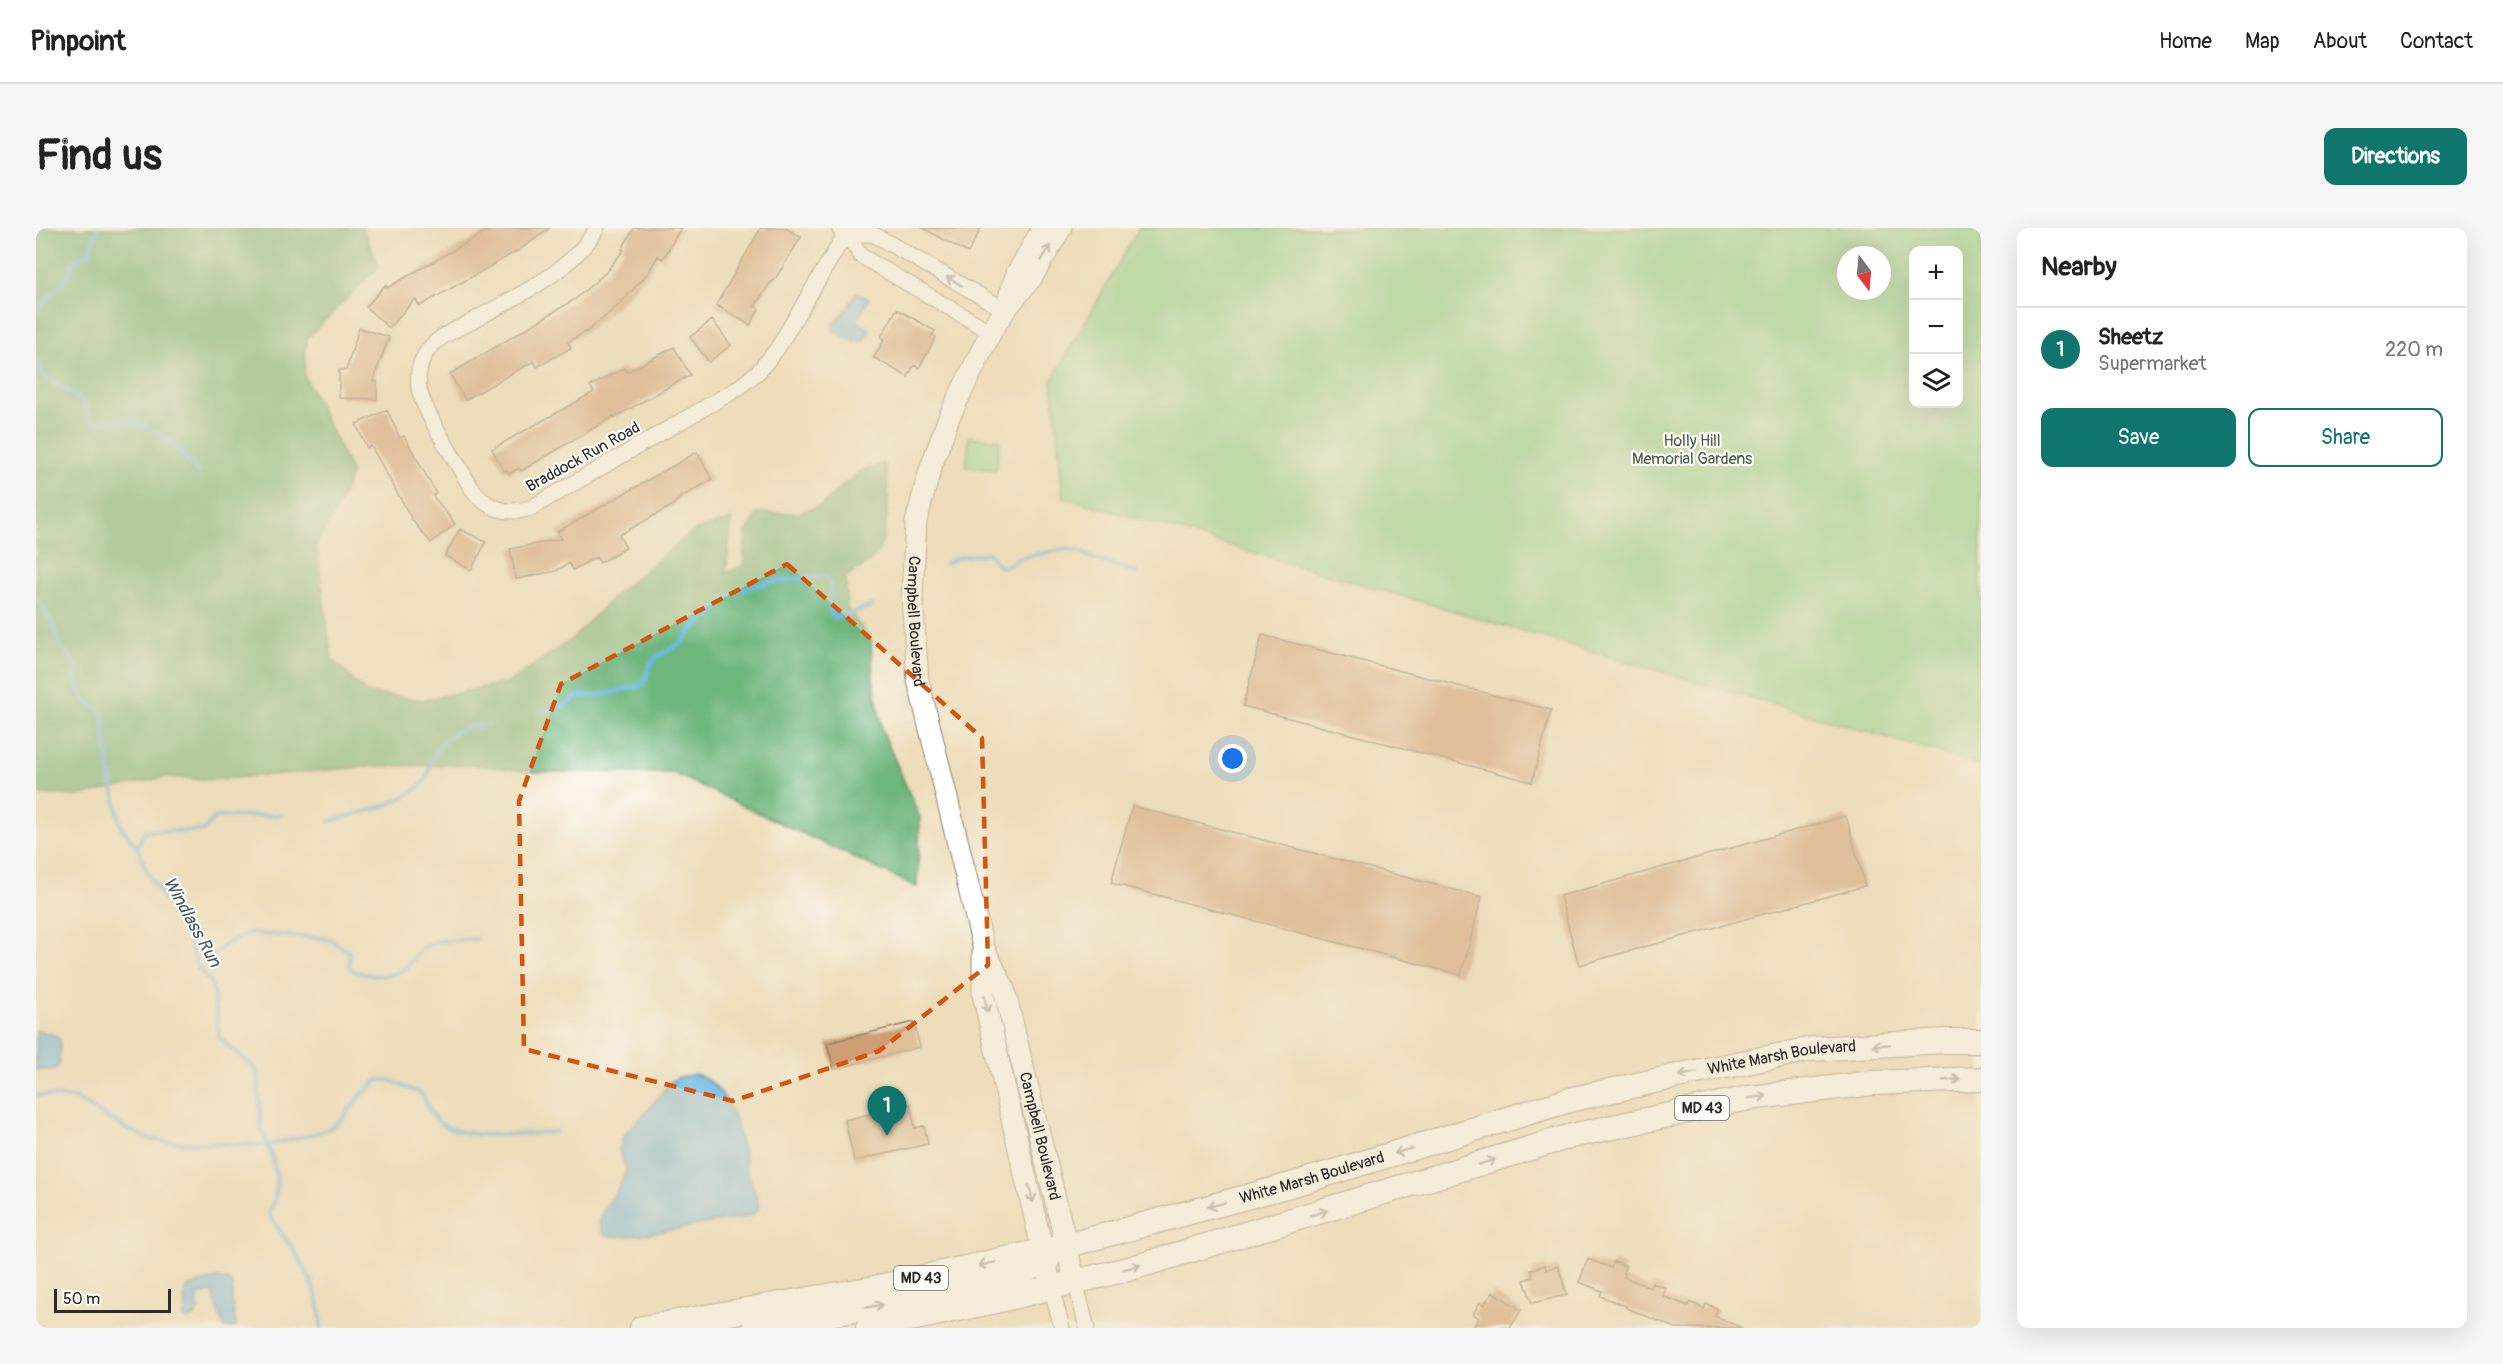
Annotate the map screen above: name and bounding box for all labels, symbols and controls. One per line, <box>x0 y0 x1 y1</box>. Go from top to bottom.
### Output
text: Pinpoint <box>30 24 126 59</box>
text: Home <box>2159 28 2212 55</box>
text: Map <box>2245 28 2280 55</box>
text: About <box>2313 28 2367 55</box>
text: Contact <box>2400 28 2473 55</box>
button: Directions <box>2324 128 2467 185</box>
text: Find us <box>36 130 162 182</box>
one-way arrow <box>1041 245 1053 262</box>
north arrow <box>1837 246 1891 300</box>
map controls <box>1909 246 1963 408</box>
button: + <box>1909 246 1963 300</box>
text: Nearby <box>2041 251 2117 283</box>
one-way arrow <box>946 275 963 287</box>
button: − <box>1909 300 1963 354</box>
text: Sheetz <box>2098 323 2163 351</box>
text: 1 <box>2057 337 2064 362</box>
text: 220 m <box>2385 337 2443 362</box>
text: Supermarket <box>2098 351 2207 376</box>
button: layers <box>1909 354 1963 408</box>
button: Save <box>2041 408 2236 467</box>
button: Share <box>2248 408 2443 467</box>
street label: Braddock Run Road <box>522 417 644 497</box>
park label: Holly Hill Memorial Gardens <box>1632 431 1752 469</box>
street label: Campbell Boulevard <box>902 555 929 689</box>
your location <box>1218 744 1247 773</box>
water label: Windlass Run <box>158 873 227 972</box>
one-way arrow <box>980 994 992 1013</box>
street label: White Marsh Boulevard <box>1706 1036 1857 1079</box>
one-way arrow <box>1871 1039 1891 1050</box>
one-way arrow <box>1679 1068 1698 1080</box>
street label: Campbell Boulevard <box>1015 1070 1065 1202</box>
one-way arrow <box>1941 1074 1961 1086</box>
pin: 1 <box>868 1086 906 1136</box>
one-way arrow <box>1747 1091 1767 1102</box>
road number: MD 43 <box>1675 1096 1729 1120</box>
one-way arrow <box>1394 1146 1413 1157</box>
street label: White Marsh Boulevard <box>1237 1147 1387 1208</box>
one-way arrow <box>1477 1156 1496 1167</box>
one-way arrow <box>1025 1184 1037 1203</box>
one-way arrow <box>1207 1200 1226 1212</box>
one-way arrow <box>1309 1207 1328 1218</box>
one-way arrow <box>977 1259 997 1270</box>
one-way arrow <box>1122 1261 1141 1273</box>
road number: MD 43 <box>894 1266 948 1290</box>
scale bar <box>54 1286 171 1314</box>
text: 50 m <box>63 1289 100 1309</box>
one-way arrow <box>863 1300 883 1311</box>

